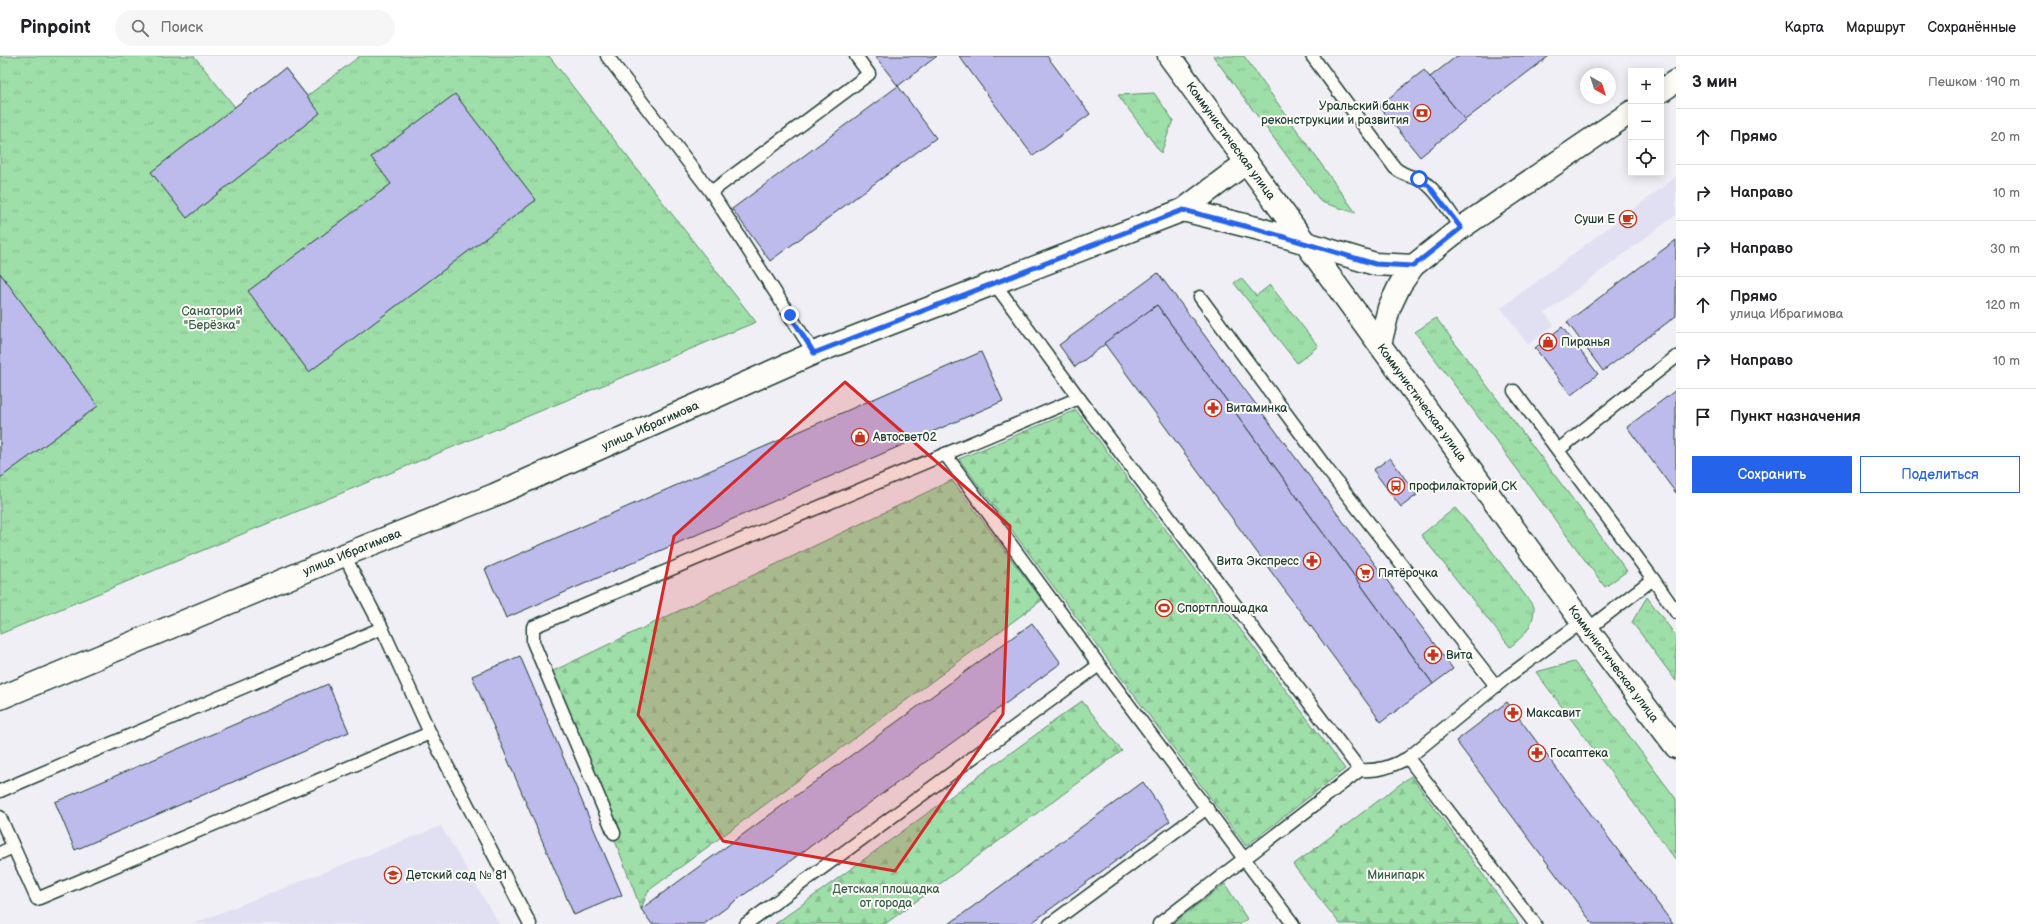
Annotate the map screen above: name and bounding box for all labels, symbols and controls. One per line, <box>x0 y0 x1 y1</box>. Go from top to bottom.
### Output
search box <box>115 10 395 46</box>
text: Pinpoint <box>20 16 91 39</box>
icon: search <box>129 17 151 39</box>
text: Поиск <box>161 18 203 37</box>
text: Карта <box>1785 19 1824 36</box>
text: Маршрут <box>1846 19 1906 36</box>
text: Сохранённые <box>1928 19 2016 36</box>
north arrow <box>1580 68 1616 104</box>
map controls <box>1628 68 1664 176</box>
button: + <box>1628 68 1664 104</box>
text: 3 мин <box>1692 72 1737 92</box>
text: Пешком · 190 m <box>1928 74 2020 90</box>
street label: Коммунистическая улица <box>1182 79 1279 203</box>
place label: Уральский банк реконструкции и развития <box>1261 99 1410 128</box>
bank icon: Уральский банк реконструкции и развития <box>1412 103 1432 123</box>
button: − <box>1628 104 1664 140</box>
icon: ahead <box>1692 126 1714 148</box>
text: Прямо <box>1730 127 1777 146</box>
text: 20 m <box>1990 129 2020 145</box>
button: locate <box>1628 140 1664 176</box>
route start <box>1410 170 1428 188</box>
icon: right <box>1692 182 1714 204</box>
text: Направо <box>1730 183 1793 202</box>
text: 10 m <box>1993 185 2020 201</box>
cafe icon: Суши Е <box>1618 209 1638 229</box>
place label: Суши Е <box>1574 212 1615 227</box>
icon: right <box>1692 238 1714 260</box>
text: Направо <box>1730 239 1793 258</box>
text: 30 m <box>1990 241 2020 257</box>
text: Прямо <box>1730 287 1777 306</box>
icon: ahead <box>1692 294 1714 316</box>
text: 120 m <box>1985 297 2020 313</box>
park label: Санаторий "Берёзка" <box>181 304 243 333</box>
route end <box>781 306 799 324</box>
text: улица Ибрагимова <box>1730 306 1843 322</box>
shop icon: Пиранья <box>1538 332 1558 352</box>
place label: Пиранья <box>1561 335 1610 350</box>
street label: Коммунистическая улица <box>1373 341 1469 465</box>
icon: right <box>1692 350 1714 372</box>
text: Направо <box>1730 351 1793 370</box>
text: 10 m <box>1993 353 2020 369</box>
street label: улица Ибрагимова <box>599 398 701 454</box>
pharmacy icon: Витаминка <box>1203 398 1223 418</box>
place label: Витаминка <box>1226 401 1287 416</box>
icon: arrive <box>1692 406 1714 428</box>
text: Пункт назначения <box>1730 407 1861 426</box>
shop icon: Автосвет02 <box>850 427 870 447</box>
place label: Автосвет02 <box>872 430 937 445</box>
button: Сохранить <box>1692 456 1852 493</box>
button: Поделиться <box>1860 456 2020 493</box>
bus stop icon: профилакторий СК <box>1386 476 1406 496</box>
place label: профилакторий СК <box>1409 479 1517 494</box>
street label: улица Ибрагимова <box>301 526 403 579</box>
pharmacy icon: Вита Экспресс <box>1302 551 1322 571</box>
place label: Вита Экспресс <box>1217 554 1299 569</box>
supermarket icon: Пятёрочка <box>1355 563 1375 583</box>
place label: Пятёрочка <box>1378 566 1438 581</box>
sports icon: Спортплощадка <box>1154 598 1174 618</box>
place label: Спортплощадка <box>1177 601 1268 616</box>
street label: Коммунистическая улица <box>1564 603 1662 726</box>
pharmacy icon: Вита <box>1423 645 1443 665</box>
place label: Вита <box>1446 648 1473 663</box>
pharmacy icon: Максавит <box>1503 703 1523 723</box>
place label: Максавит <box>1526 706 1581 721</box>
pharmacy icon: Госаптека <box>1527 743 1547 763</box>
place label: Госаптека <box>1550 746 1608 761</box>
school or university icon: Детский сад № 81 <box>383 865 403 885</box>
place label: Детский сад № 81 <box>406 868 507 883</box>
park label: Минипарк <box>1367 868 1425 883</box>
park label: Детская площадка от города <box>832 882 940 911</box>

